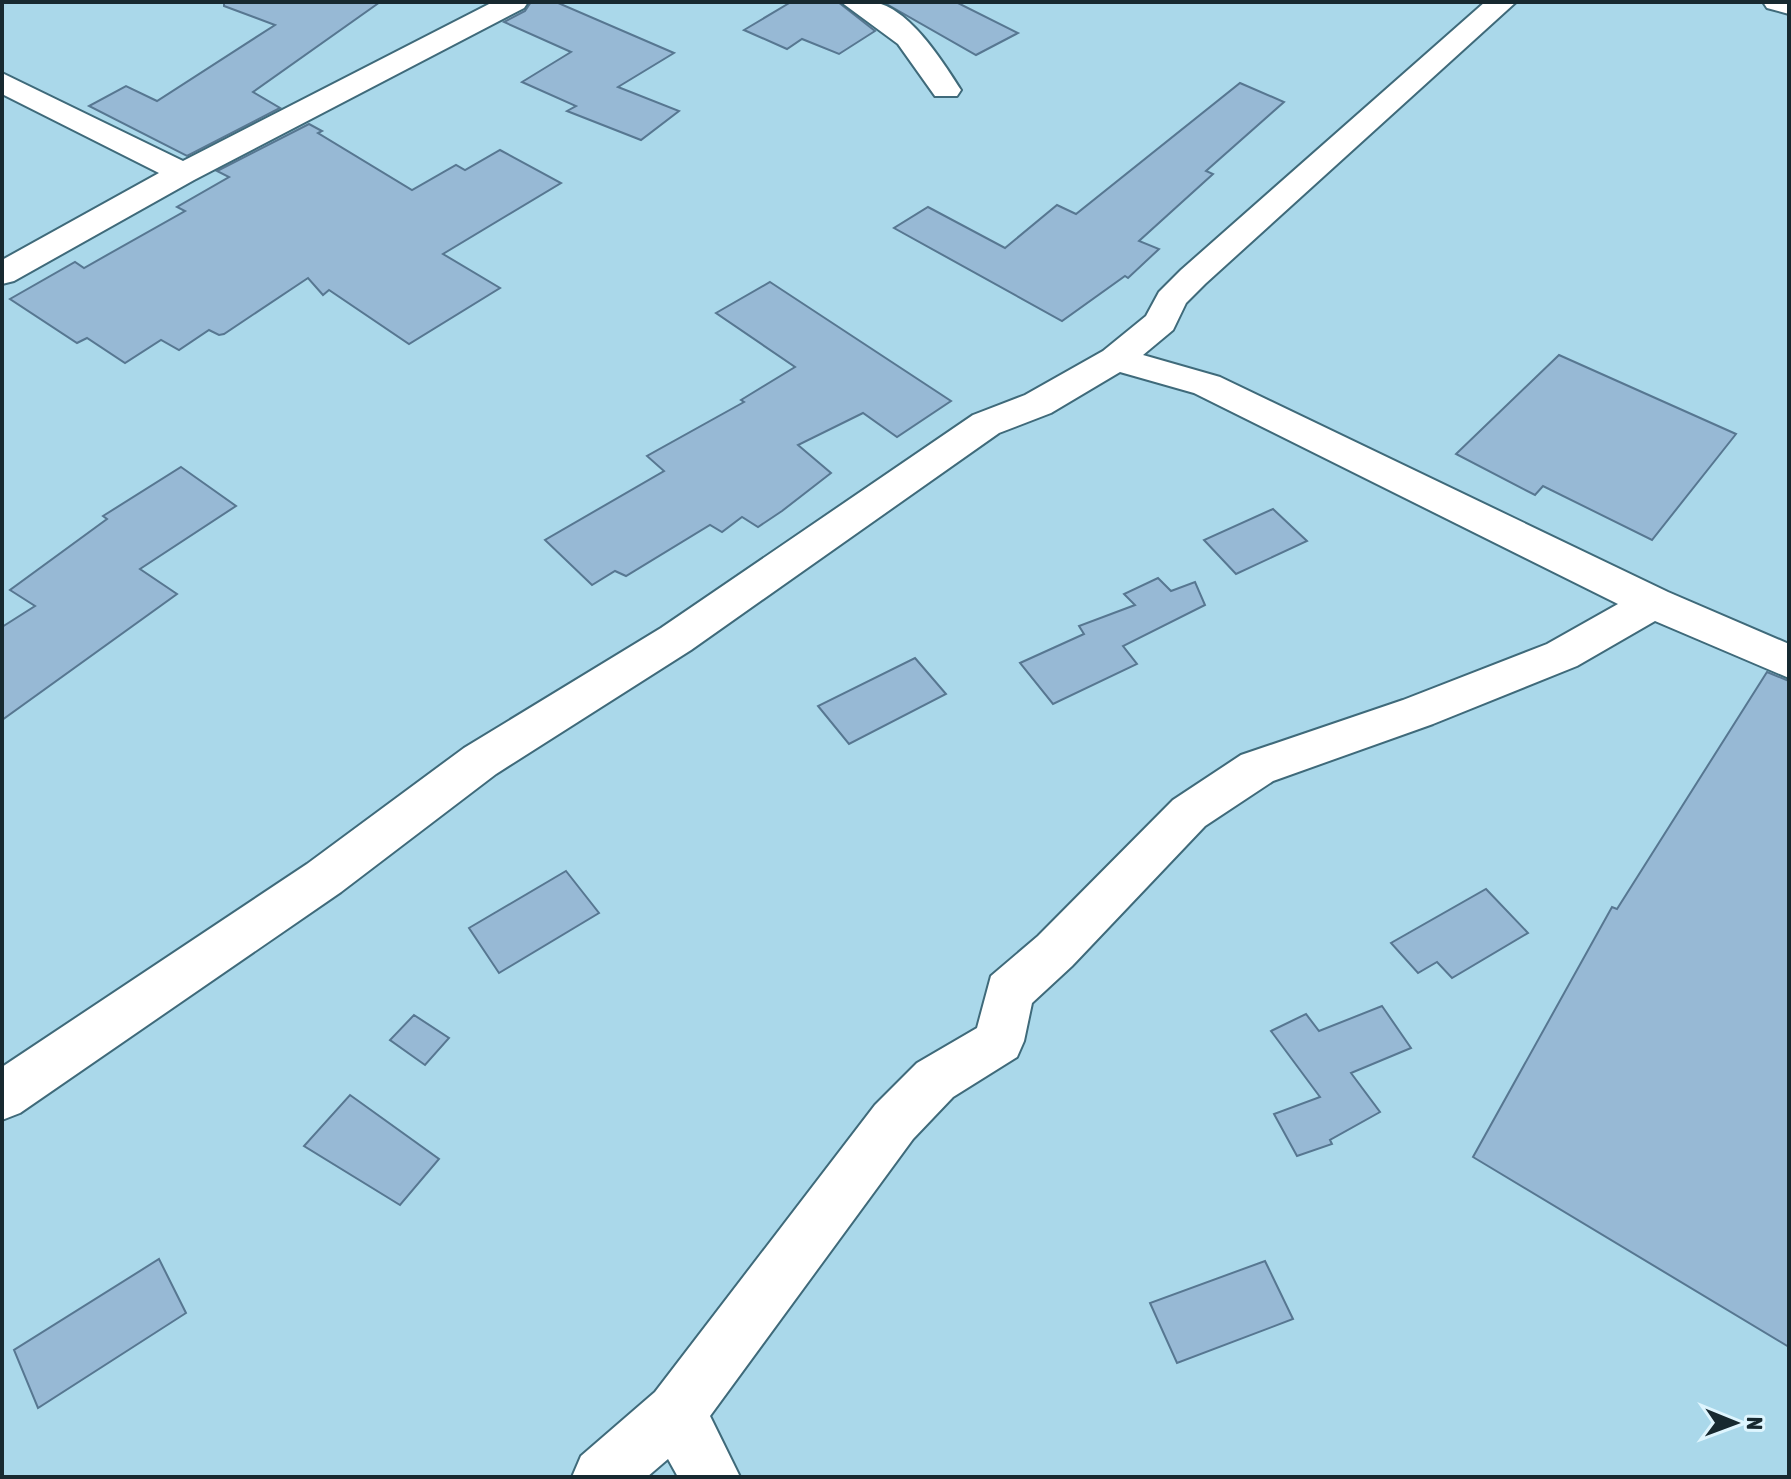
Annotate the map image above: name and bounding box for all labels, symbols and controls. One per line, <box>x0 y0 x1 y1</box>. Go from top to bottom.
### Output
north arrow <box>1695 1383 1775 1463</box>
text: N <box>1742 1417 1768 1430</box>

